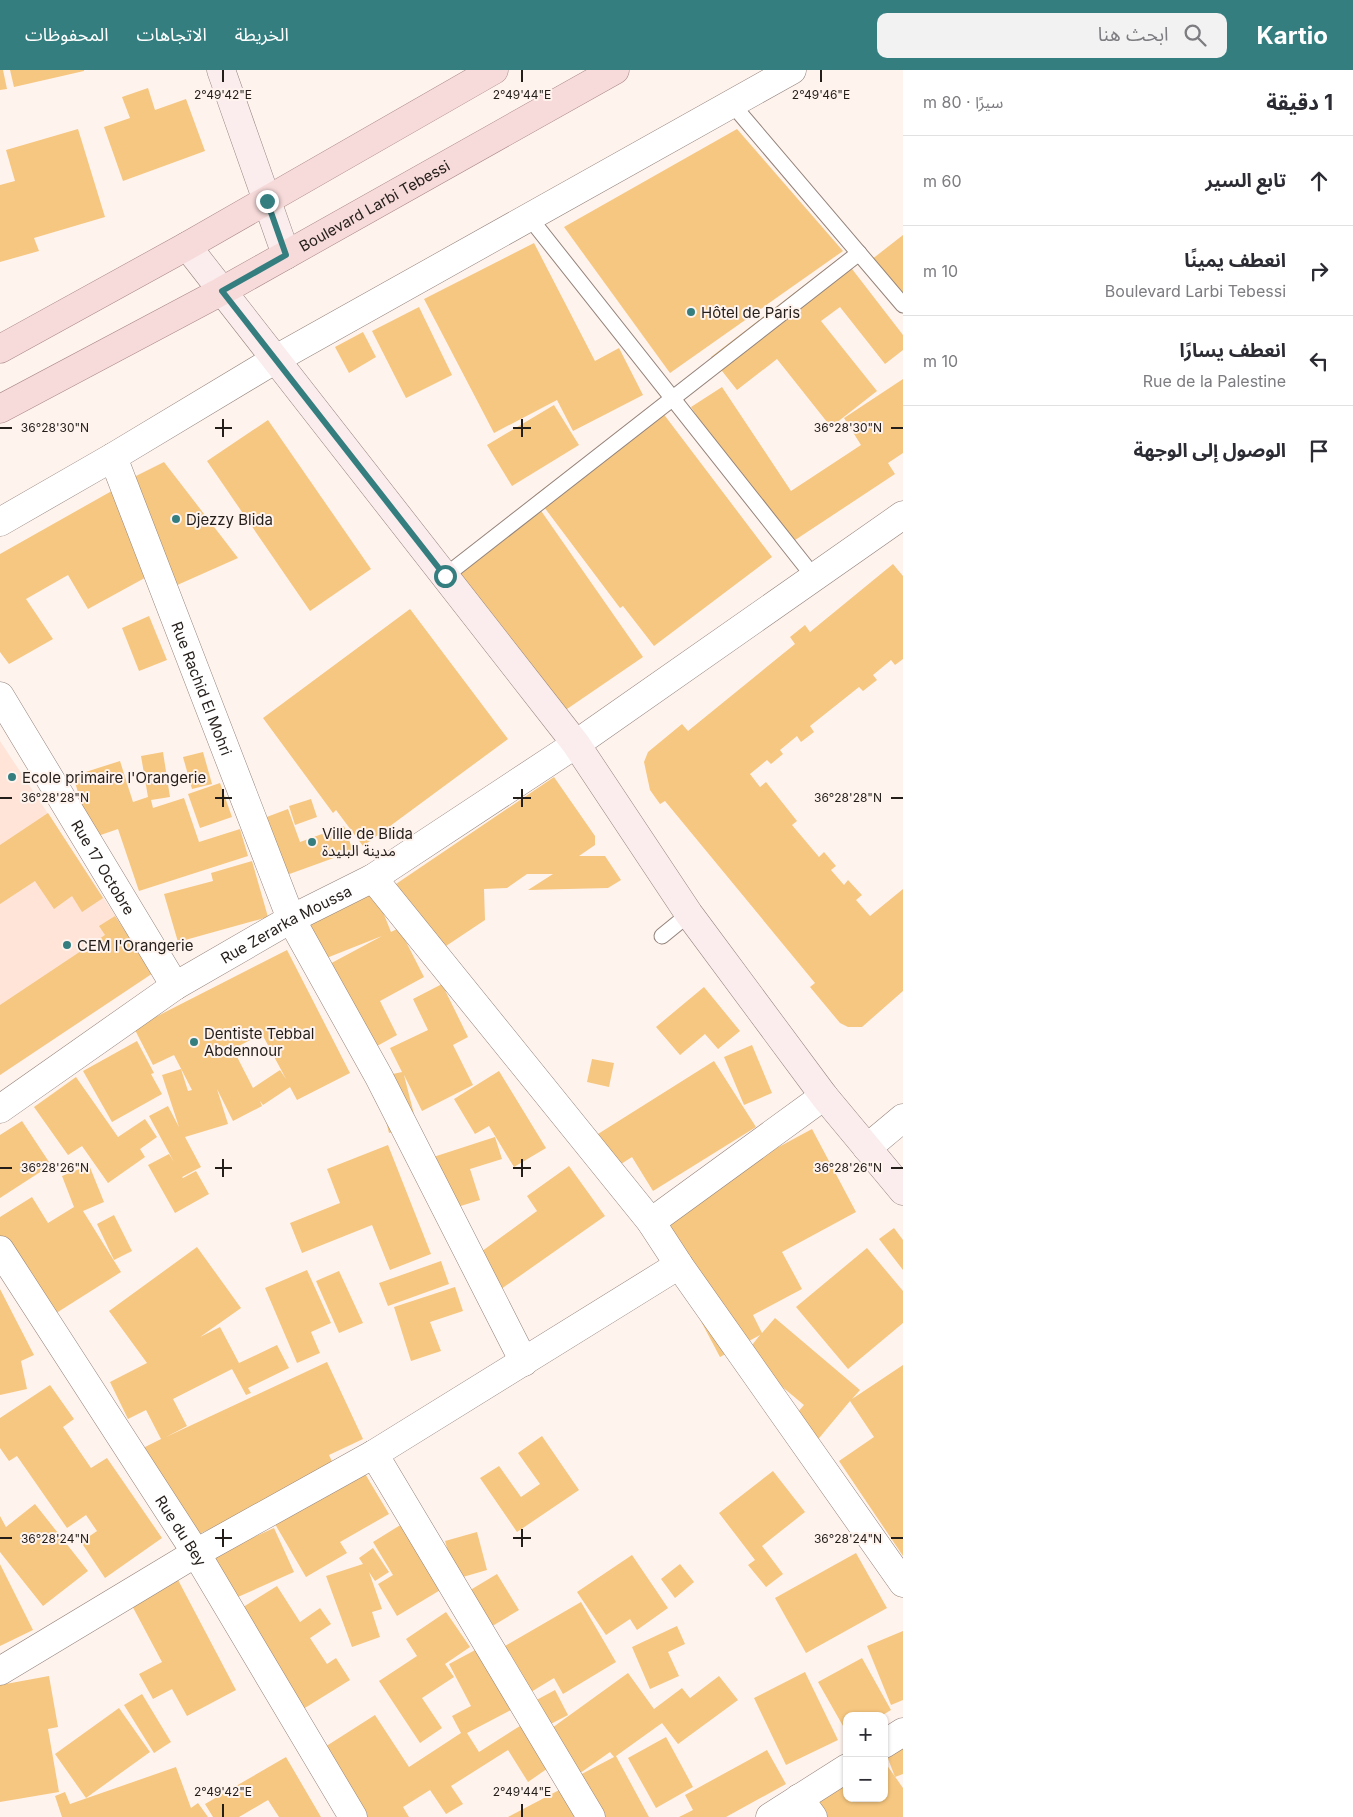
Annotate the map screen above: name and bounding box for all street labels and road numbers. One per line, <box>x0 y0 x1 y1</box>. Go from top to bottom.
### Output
street label: Boulevard Larbi Tebessi <box>295 155 453 255</box>
street label: Rue Rachid El Mohri <box>168 619 237 758</box>
street label: Rue 17 Octobre <box>67 816 139 918</box>
street label: Rue Zerarka Moussa <box>217 881 355 967</box>
street label: Rue du Bey <box>152 1491 211 1570</box>

